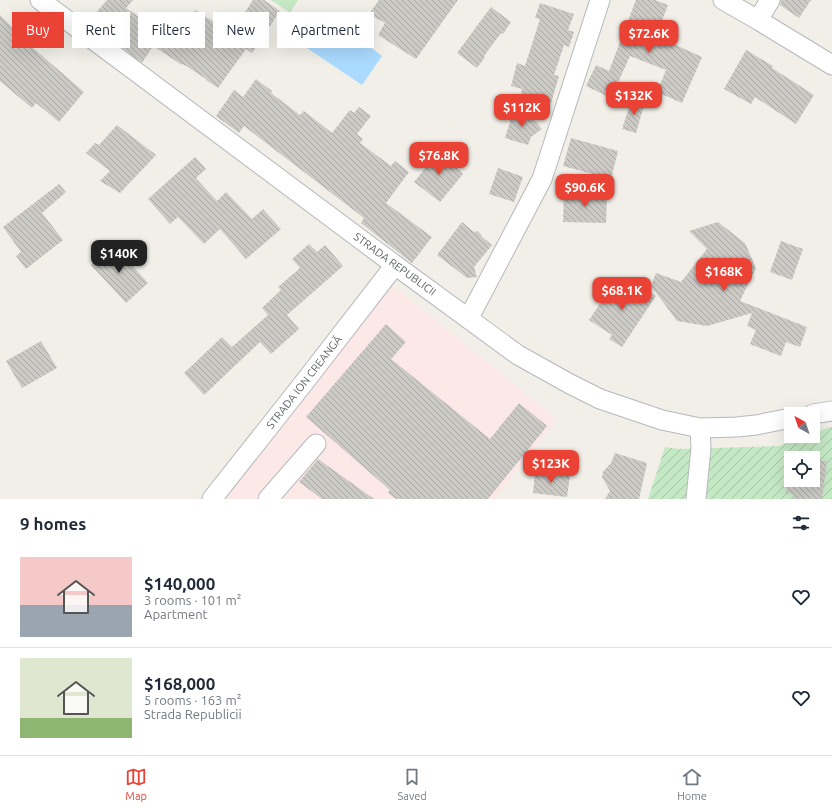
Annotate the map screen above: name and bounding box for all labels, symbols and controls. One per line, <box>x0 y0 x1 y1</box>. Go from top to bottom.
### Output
chip: Buy <box>12 12 64 48</box>
chip: Rent <box>72 12 130 48</box>
chip: Filters <box>138 12 205 48</box>
chip: New <box>213 12 269 48</box>
chip: Apartment <box>277 12 374 48</box>
pin: $72.6K <box>616 20 682 54</box>
text: $72.6K <box>628 26 670 40</box>
pin: $132K <box>606 82 662 116</box>
text: $132K <box>615 88 653 102</box>
pin: $112K <box>494 94 550 128</box>
text: $112K <box>503 100 541 114</box>
pin: $76.8K <box>406 142 472 176</box>
text: $76.8K <box>418 148 460 162</box>
pin: $90.6K <box>552 174 618 208</box>
text: $90.6K <box>564 180 606 194</box>
street label: STRADA REPUBLICII <box>352 230 438 298</box>
pin: $140K <box>91 240 147 274</box>
text: $140K <box>100 246 138 260</box>
pin: $168K <box>696 258 752 292</box>
text: $168K <box>705 264 743 278</box>
pin: $68.1K <box>589 277 655 311</box>
text: $68.1K <box>601 283 643 297</box>
street label: STRADA ION CREANGĂ <box>264 332 345 431</box>
north arrow <box>784 407 820 443</box>
map controls <box>784 407 820 487</box>
pin: $123K <box>523 450 579 484</box>
button: locate <box>784 451 820 487</box>
text: $123K <box>532 456 570 470</box>
icon: filters <box>790 512 812 534</box>
text: 9 homes <box>20 514 86 533</box>
icon: home <box>52 573 100 621</box>
text: $140,000 <box>144 574 215 593</box>
icon: heart <box>790 586 812 608</box>
text: 3 rooms · 101 m² <box>144 593 241 607</box>
text: Apartment <box>144 607 208 621</box>
icon: home <box>52 674 100 722</box>
text: $168,000 <box>144 674 215 693</box>
icon: heart <box>790 687 812 709</box>
text: 5 rooms · 163 m² <box>144 693 241 707</box>
text: Strada Republicii <box>144 707 242 721</box>
tab: Map <box>125 766 147 802</box>
tab: Saved <box>398 766 427 802</box>
tab: Home <box>677 766 707 802</box>

